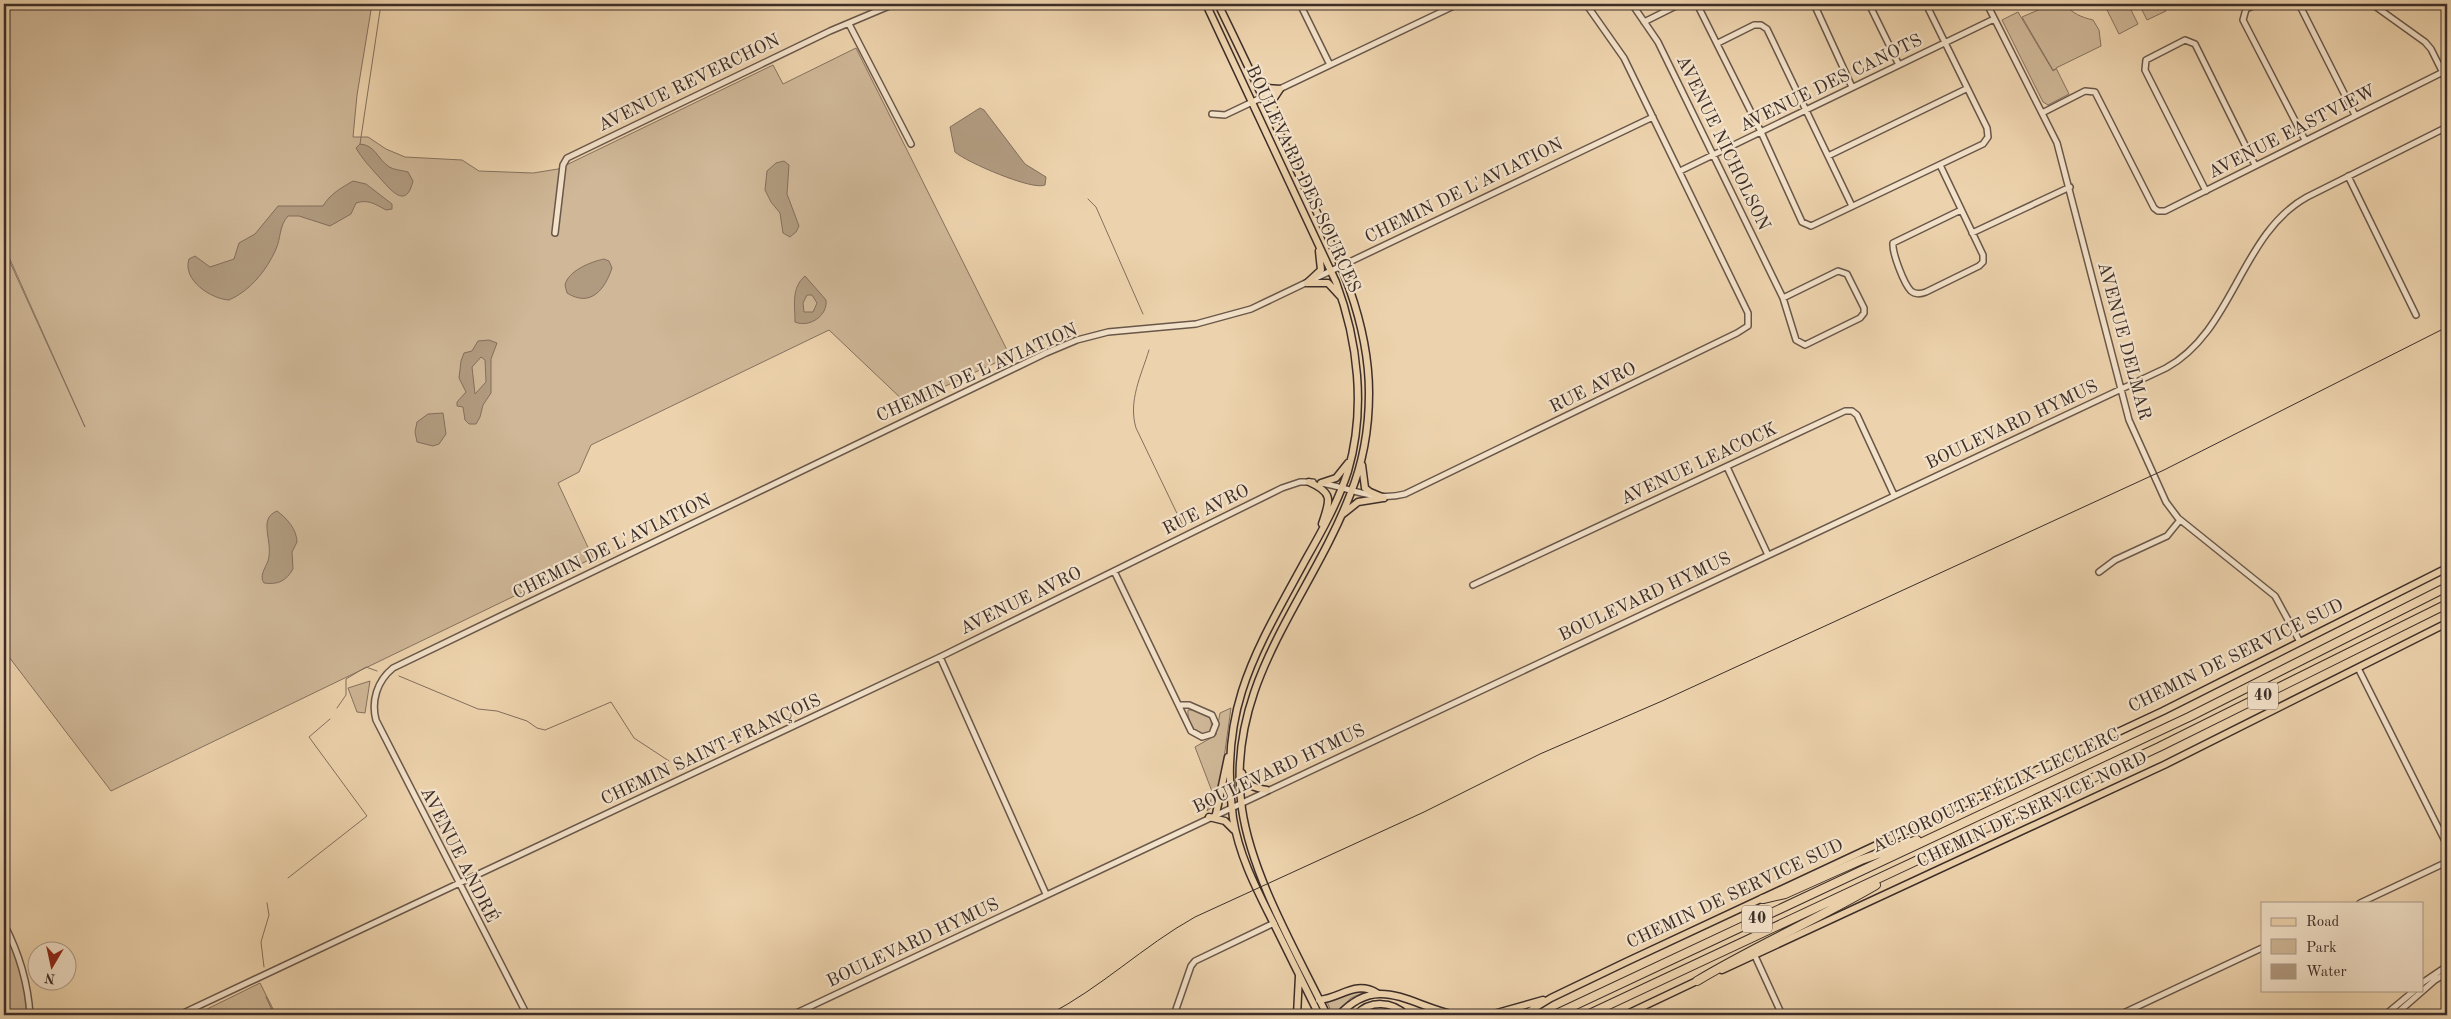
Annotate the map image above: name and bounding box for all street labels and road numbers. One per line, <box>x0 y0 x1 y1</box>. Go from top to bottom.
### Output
street label: AVENUE REVERCHON <box>595 31 783 135</box>
street label: AVENUE DES CANOTS <box>1737 31 1925 135</box>
street label: AVENUE NICHOLSON <box>1673 53 1773 233</box>
street label: BOULEVARD DES SOURCES <box>1242 63 1364 295</box>
street label: AVENUE EASTVIEW <box>2205 82 2379 182</box>
street label: CHEMIN DE L'AVIATION <box>1362 135 1566 247</box>
street label: AVENUE DELMAR <box>2094 260 2154 422</box>
street label: CHEMIN DE L'AVIATION <box>874 320 1080 426</box>
street label: RUE AVRO <box>1547 359 1639 417</box>
street label: BOULEVARD HYMUS <box>1923 377 2101 473</box>
street label: AVENUE LEACOCK <box>1618 420 1780 508</box>
street label: RUE AVRO <box>1160 481 1252 539</box>
street label: CHEMIN DE L'AVIATION <box>510 491 714 603</box>
street label: BOULEVARD HYMUS <box>1556 549 1734 645</box>
street label: AVENUE AVRO <box>957 564 1085 638</box>
street label: CHEMIN DE SERVICE SUD <box>2126 596 2346 716</box>
road number: 40 <box>2248 682 2278 709</box>
street label: CHEMIN SAINT-FRANÇOIS <box>598 691 824 809</box>
street label: BOULEVARD HYMUS <box>1190 721 1368 817</box>
street label: AUTOROUTE FÉLIX-LECLERC <box>1868 722 2123 856</box>
street label: CHEMIN DE SERVICE NORD <box>1914 749 2150 871</box>
street label: AVENUE ANDRÉ <box>417 783 505 926</box>
street label: CHEMIN DE SERVICE SUD <box>1624 836 1846 952</box>
street label: BOULEVARD HYMUS <box>824 895 1002 991</box>
road number: 40 <box>1742 906 1772 932</box>

